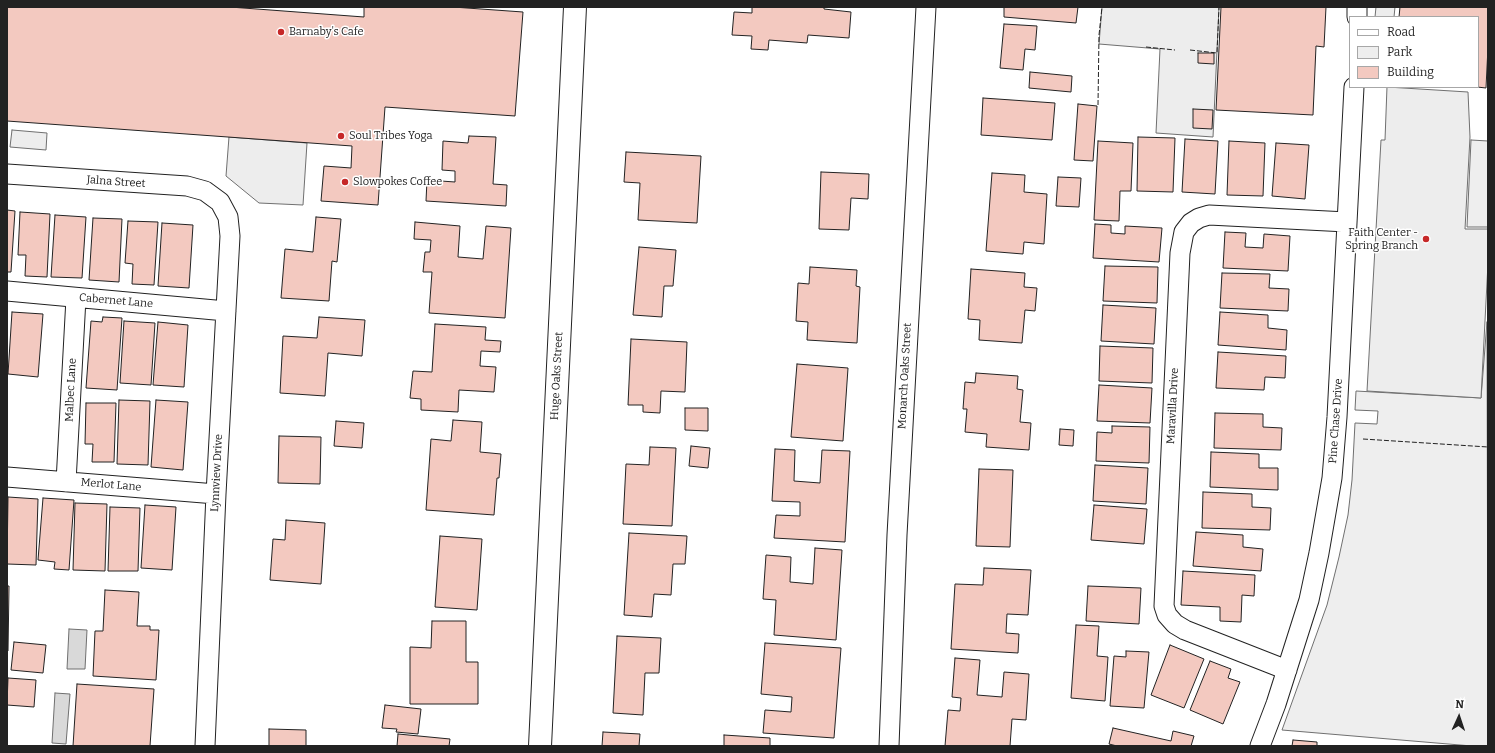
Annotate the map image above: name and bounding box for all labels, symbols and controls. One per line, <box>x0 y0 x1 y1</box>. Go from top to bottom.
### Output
legend <box>1349 16 1479 88</box>
place label: Barnaby's Cafe <box>289 25 364 39</box>
text: Road <box>1387 25 1415 39</box>
marker: Barnaby's Cafe <box>276 27 286 37</box>
text: Park <box>1387 45 1412 59</box>
text: Building <box>1387 65 1434 79</box>
place label: Soul Tribes Yoga <box>349 129 433 143</box>
marker: Soul Tribes Yoga <box>336 131 346 141</box>
street label: Jalna Street <box>86 173 146 191</box>
place label: Slowpokes Coffee <box>353 175 442 189</box>
marker: Slowpokes Coffee <box>340 177 350 187</box>
place label: Faith Center - Spring Branch <box>1345 226 1418 252</box>
marker: Faith Center - Spring Branch <box>1421 234 1431 244</box>
street label: Cabernet Lane <box>79 291 153 311</box>
street label: Monarch Oaks Street <box>896 323 914 429</box>
street label: Huge Oaks Street <box>548 332 566 420</box>
street label: Malbec Lane <box>63 358 79 422</box>
street label: Maravilla Drive <box>1164 368 1182 444</box>
street label: Pine Chase Drive <box>1326 378 1346 464</box>
street label: Lynnview Drive <box>208 434 226 512</box>
street label: Merlot Lane <box>80 476 142 494</box>
north arrow <box>1439 697 1479 737</box>
text: N <box>1455 698 1464 711</box>

